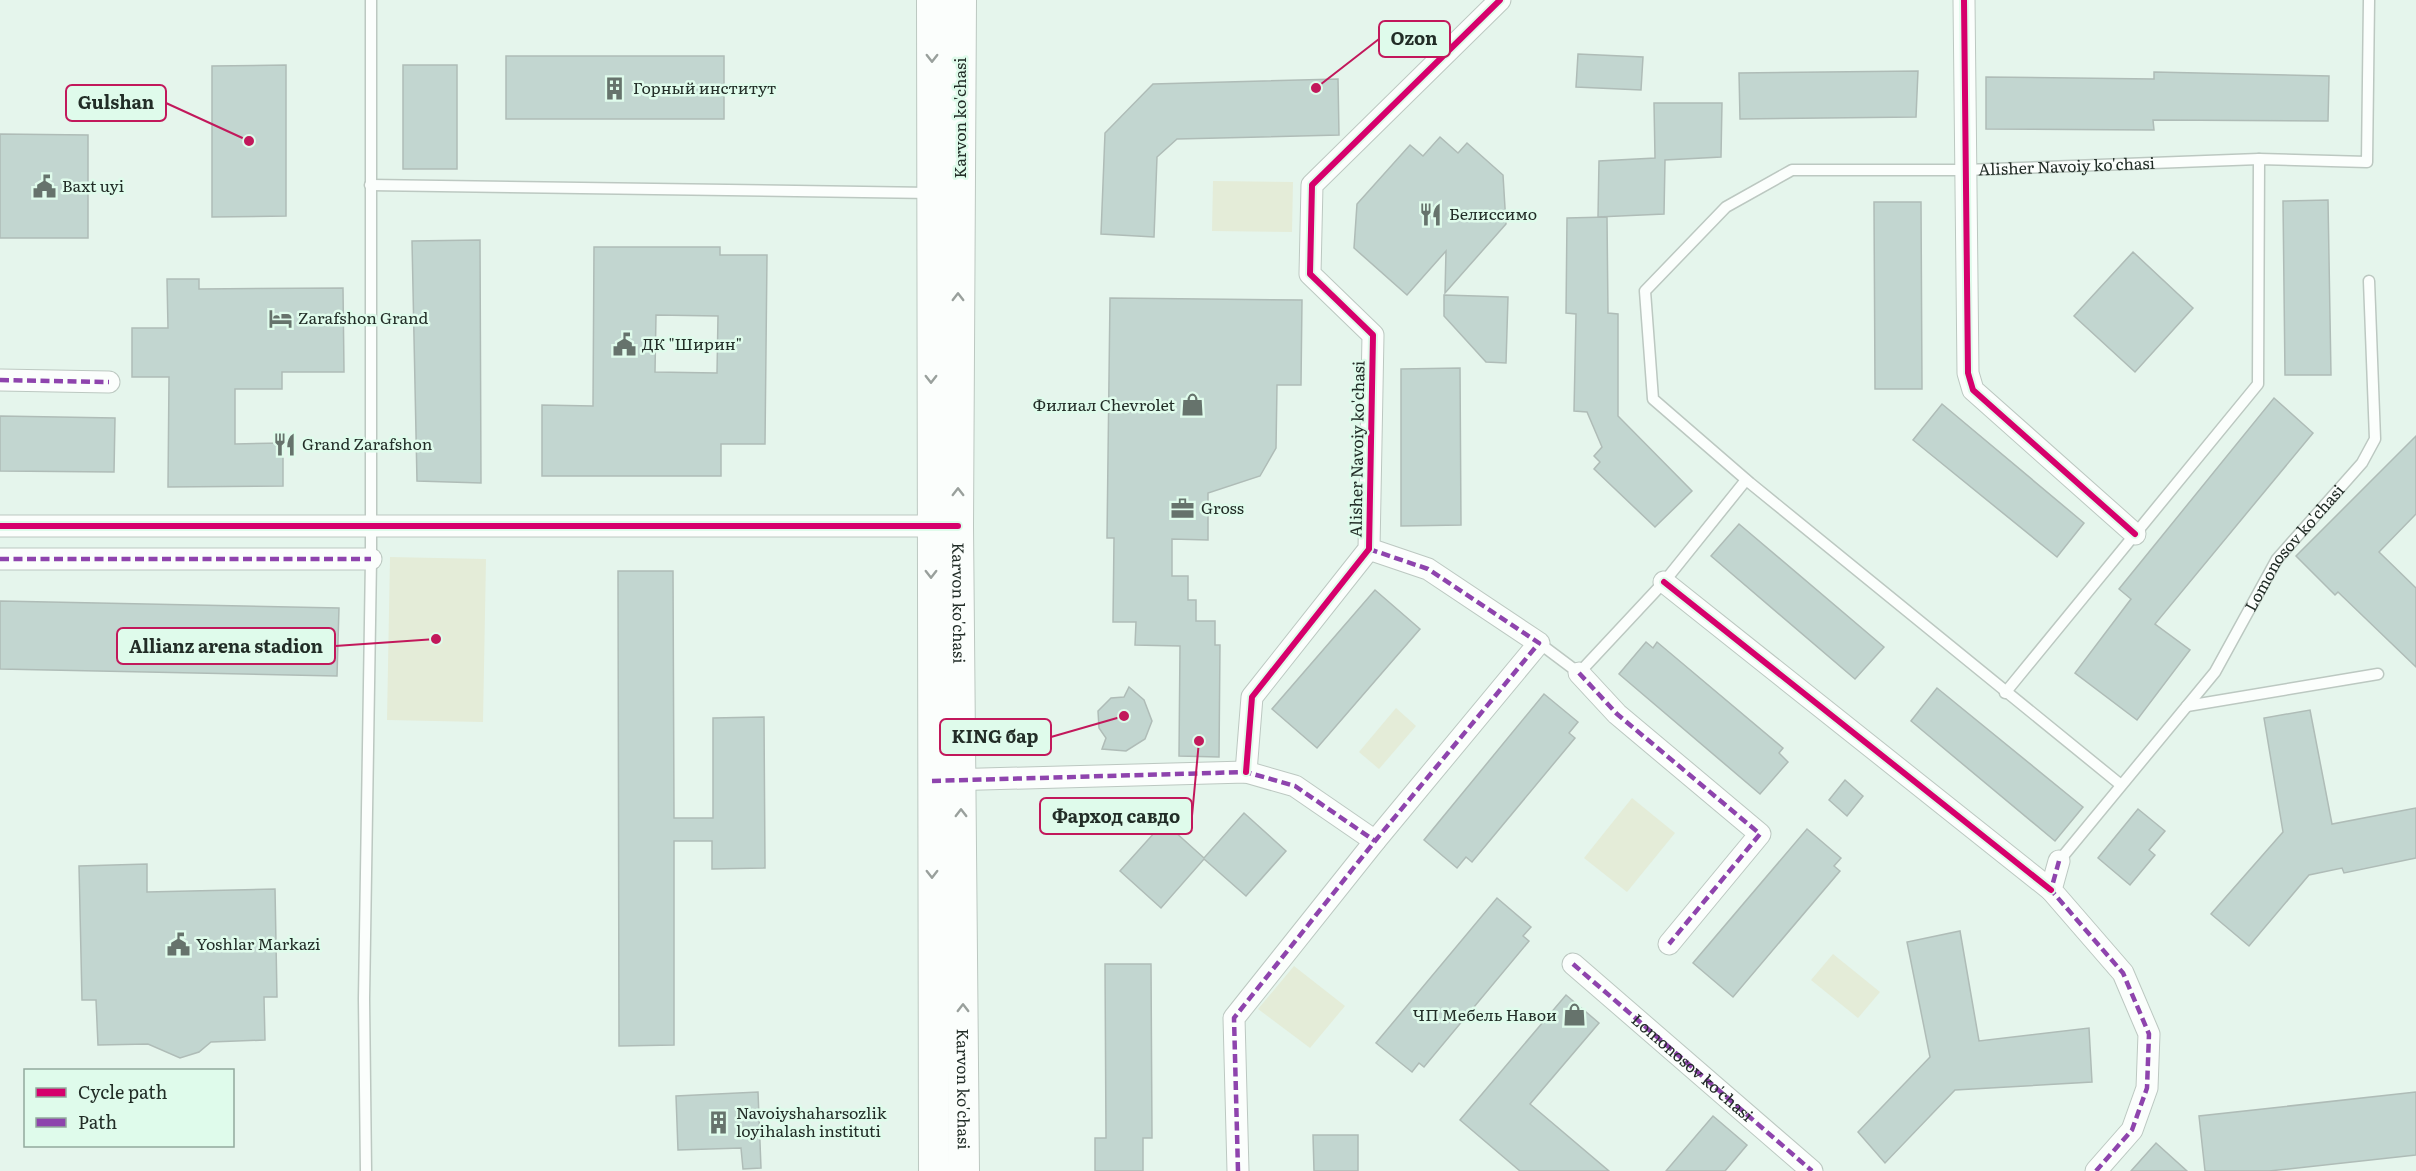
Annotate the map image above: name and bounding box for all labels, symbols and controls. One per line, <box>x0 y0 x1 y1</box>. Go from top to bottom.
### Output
callout: Ozon <box>1379 21 1450 57</box>
text: Ozon <box>1391 24 1438 51</box>
one-way arrow <box>926 54 938 63</box>
street label: Karvon ko'chasi <box>947 57 971 179</box>
building icon: Горный институт <box>602 75 628 101</box>
place label: Горный институт <box>633 75 776 99</box>
callout: Gulshan <box>66 85 166 121</box>
text: Gulshan <box>78 88 155 115</box>
street label: Alisher Navoiy ko'chasi <box>1978 150 2155 180</box>
public building icon: Baxt uyi <box>31 173 57 199</box>
place label: Baxt uyi <box>62 173 124 197</box>
restaurant icon: Белиссимо <box>1418 201 1444 227</box>
place label: Белиссимо <box>1449 201 1537 225</box>
one-way arrow <box>952 292 964 301</box>
hotel icon: Zarafshon Grand <box>267 305 293 331</box>
place label: Zarafshon Grand <box>298 305 428 329</box>
public building icon: ДК "Ширин" <box>611 331 637 357</box>
place label: ДК "Ширин" <box>642 331 742 355</box>
street label: Alisher Navoiy ko'chasi <box>1342 360 1370 537</box>
one-way arrow <box>925 375 937 384</box>
place label: Филиал Chevrolet <box>1033 392 1176 416</box>
shop icon: Филиал Chevrolet <box>1180 392 1206 418</box>
restaurant icon: Grand Zarafshon <box>271 431 297 457</box>
place label: Grand Zarafshon <box>302 431 433 455</box>
street label: Lomonosov ko'chasi <box>2238 478 2349 615</box>
one-way arrow <box>952 487 964 496</box>
office icon: Gross <box>1170 495 1196 521</box>
place label: Gross <box>1201 495 1244 519</box>
street label: Karvon ko'chasi <box>947 542 972 664</box>
one-way arrow <box>925 570 937 579</box>
callout: Allianz arena stadion <box>117 628 335 664</box>
text: Allianz arena stadion <box>129 632 324 659</box>
callout: KING бар <box>940 719 1051 755</box>
text: KING бар <box>951 722 1039 749</box>
callout: Фарход савдо <box>1040 798 1192 834</box>
text: Фарход савдо <box>1052 802 1180 829</box>
one-way arrow <box>955 808 967 817</box>
one-way arrow <box>926 870 938 879</box>
public building icon: Yoshlar Markazi <box>165 931 191 957</box>
place label: Yoshlar Markazi <box>196 931 320 955</box>
place label: ЧП Мебель Навои <box>1413 1002 1557 1026</box>
shop icon: ЧП Мебель Навои <box>1562 1002 1588 1028</box>
one-way arrow <box>957 1003 969 1012</box>
street label: Lomonosov ko'chasi <box>1627 1007 1759 1126</box>
street label: Karvon ko'chasi <box>952 1028 977 1150</box>
legend <box>24 1069 234 1147</box>
text: Cycle path <box>78 1078 167 1105</box>
place label: Navoiyshaharsozlik loyihalash instituti <box>736 1100 887 1142</box>
text: Path <box>78 1108 117 1135</box>
building icon: Navoiyshaharsozlik loyihalash instituti <box>705 1109 731 1135</box>

